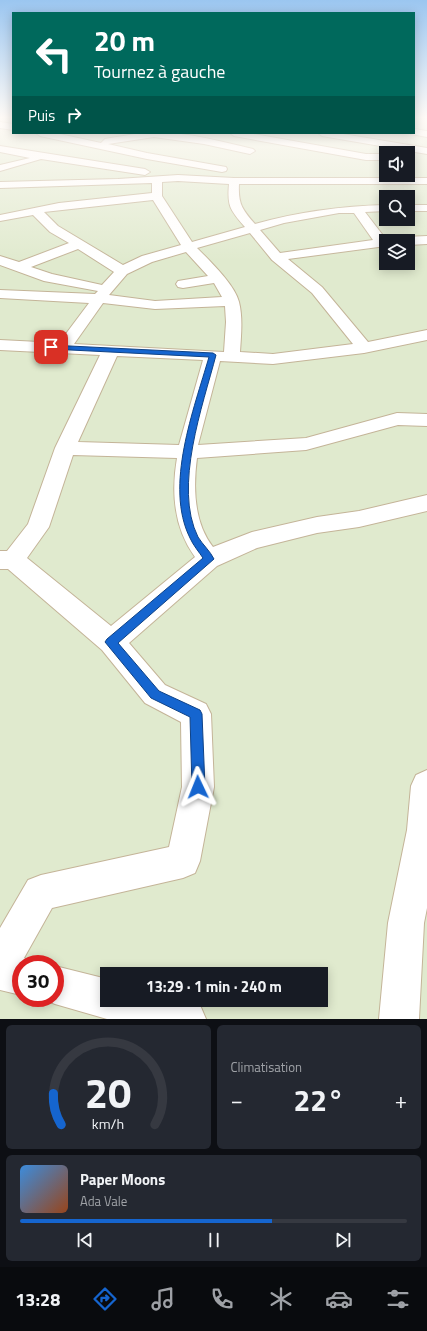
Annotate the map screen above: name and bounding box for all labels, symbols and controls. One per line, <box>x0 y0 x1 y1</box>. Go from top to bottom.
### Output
text: 20 m <box>94 19 155 62</box>
icon: left <box>28 28 80 80</box>
text: Tournez à gauche <box>94 58 225 85</box>
text: Puis <box>28 104 55 127</box>
icon: right <box>63 104 85 126</box>
map controls <box>379 146 415 270</box>
button: sound <box>379 146 415 182</box>
button: search <box>379 190 415 226</box>
button: layers <box>379 234 415 270</box>
pin <box>34 330 68 364</box>
icon: arrive <box>40 336 62 358</box>
position arrow <box>177 766 219 808</box>
speed limit sign: 30 <box>12 955 64 1007</box>
text: 13:29 · 1 min · 240 m <box>146 975 282 998</box>
text: Climatisation <box>231 1057 302 1077</box>
text: 20 <box>85 1061 132 1124</box>
text: 22° <box>294 1077 344 1123</box>
text: − <box>231 1083 243 1117</box>
text: + <box>395 1083 407 1117</box>
text: km/h <box>92 1113 124 1135</box>
text: Paper Moons <box>80 1168 165 1191</box>
text: Ada Vale <box>80 1191 127 1211</box>
icon: previous <box>74 1229 96 1251</box>
icon: pause <box>203 1229 225 1251</box>
icon: next <box>332 1229 354 1251</box>
icon: directions <box>91 1285 119 1313</box>
icon: music <box>149 1285 177 1313</box>
icon: phone <box>208 1285 236 1313</box>
icon: climate <box>267 1285 295 1313</box>
icon: car <box>325 1285 353 1313</box>
icon: filters <box>384 1285 412 1313</box>
text: 13:28 <box>15 1286 60 1313</box>

